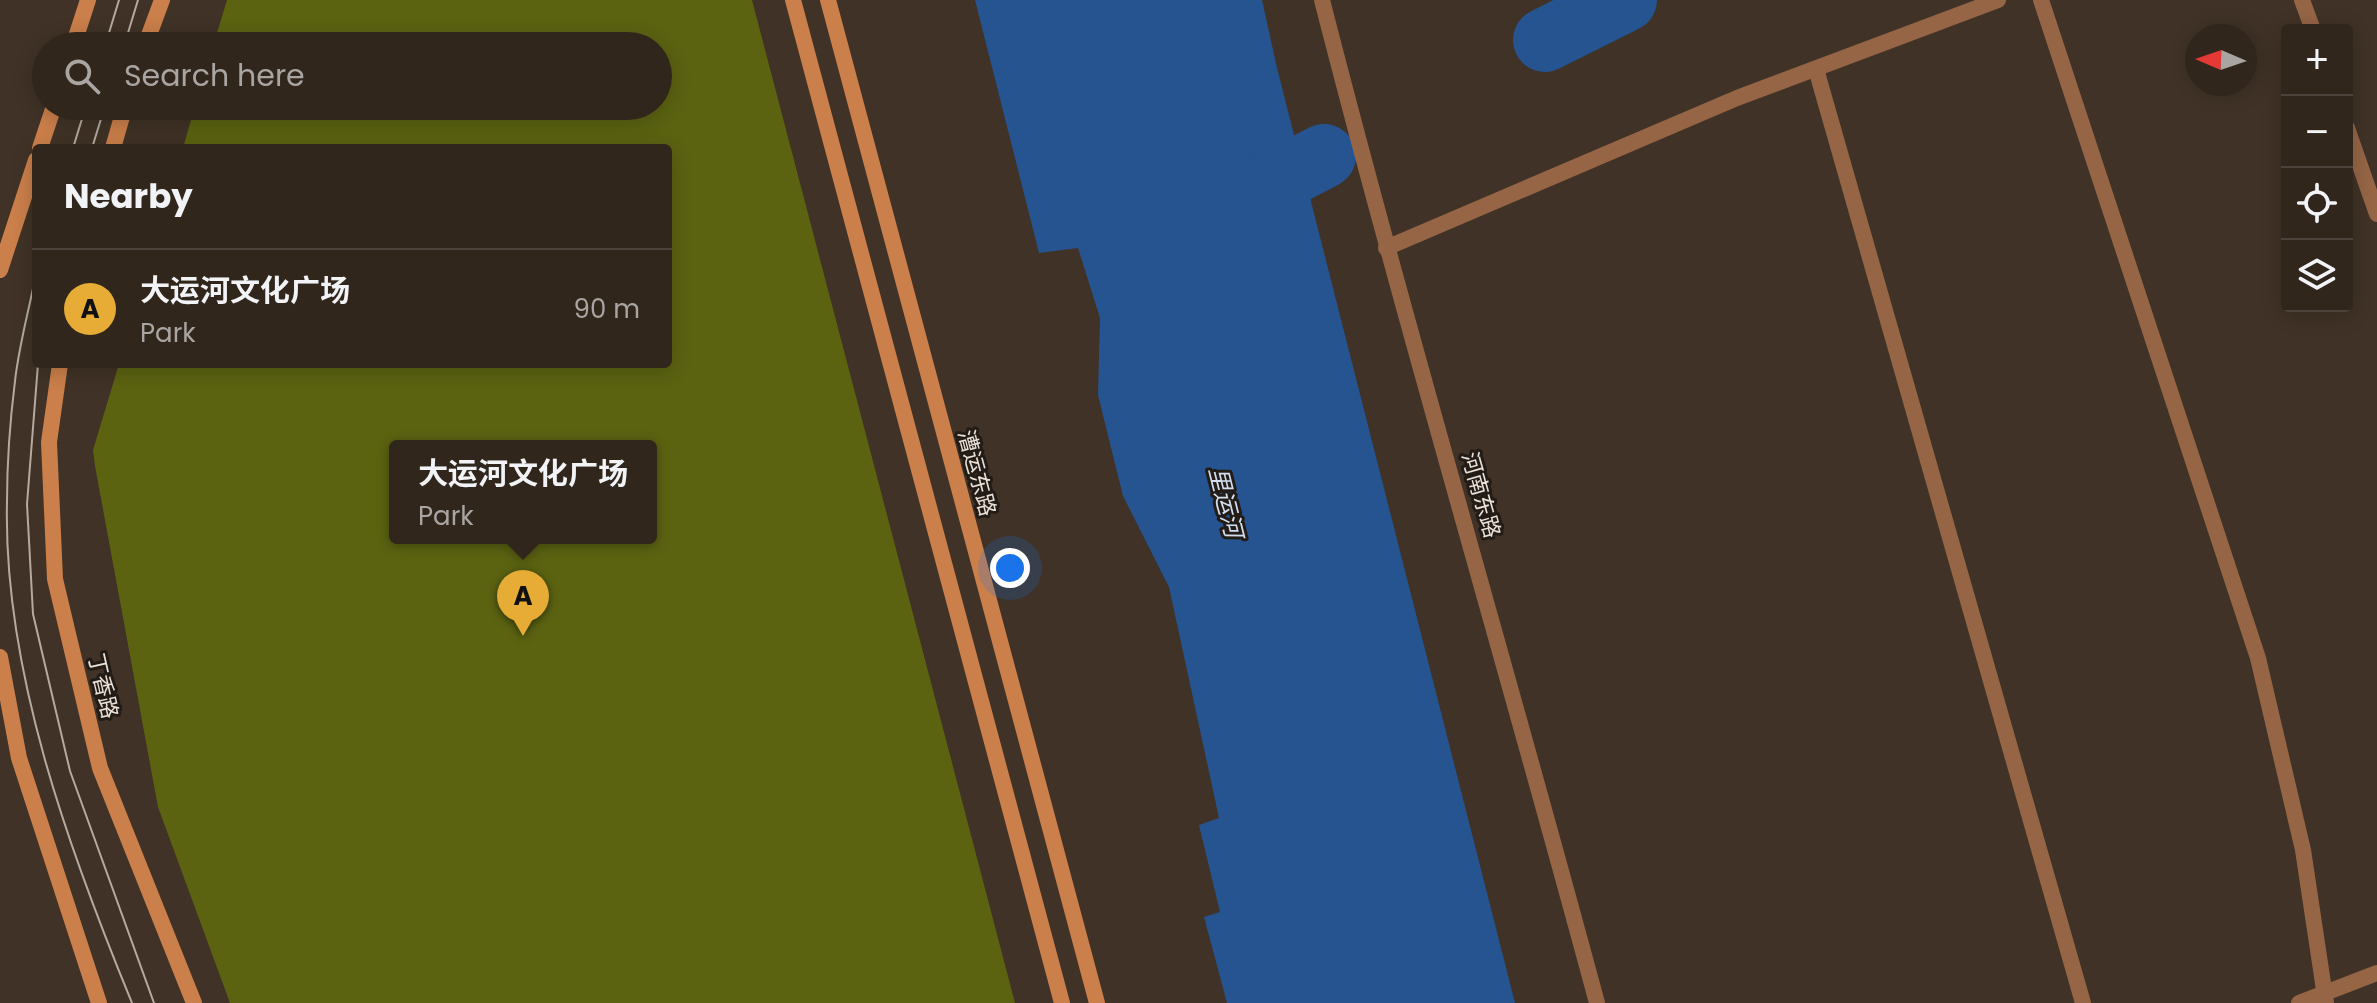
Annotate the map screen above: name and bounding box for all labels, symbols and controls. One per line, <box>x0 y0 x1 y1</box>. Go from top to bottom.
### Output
north arrow <box>2185 24 2257 96</box>
map controls <box>2281 24 2353 312</box>
button: + <box>2281 24 2353 96</box>
search box <box>32 32 672 120</box>
icon: search <box>60 54 104 98</box>
text: Search here <box>124 54 305 97</box>
button: − <box>2281 96 2353 168</box>
button: locate <box>2281 168 2353 240</box>
text: Nearby <box>64 172 193 220</box>
button: layers <box>2281 240 2353 312</box>
text: 大运河文化广场 <box>140 269 350 312</box>
text: A <box>80 291 100 327</box>
text: 90 m <box>574 291 640 327</box>
text: Park <box>140 315 196 351</box>
street label: 漕运东路 <box>951 426 1003 520</box>
popup <box>389 440 657 544</box>
street label: 河南东路 <box>1454 448 1508 542</box>
text: 大运河文化广场 <box>418 452 628 495</box>
water label: 里运河 <box>1201 463 1252 545</box>
text: Park <box>418 498 474 534</box>
your location <box>990 548 1030 588</box>
pin: A <box>497 570 549 636</box>
street label: 丁香路 <box>80 650 126 722</box>

